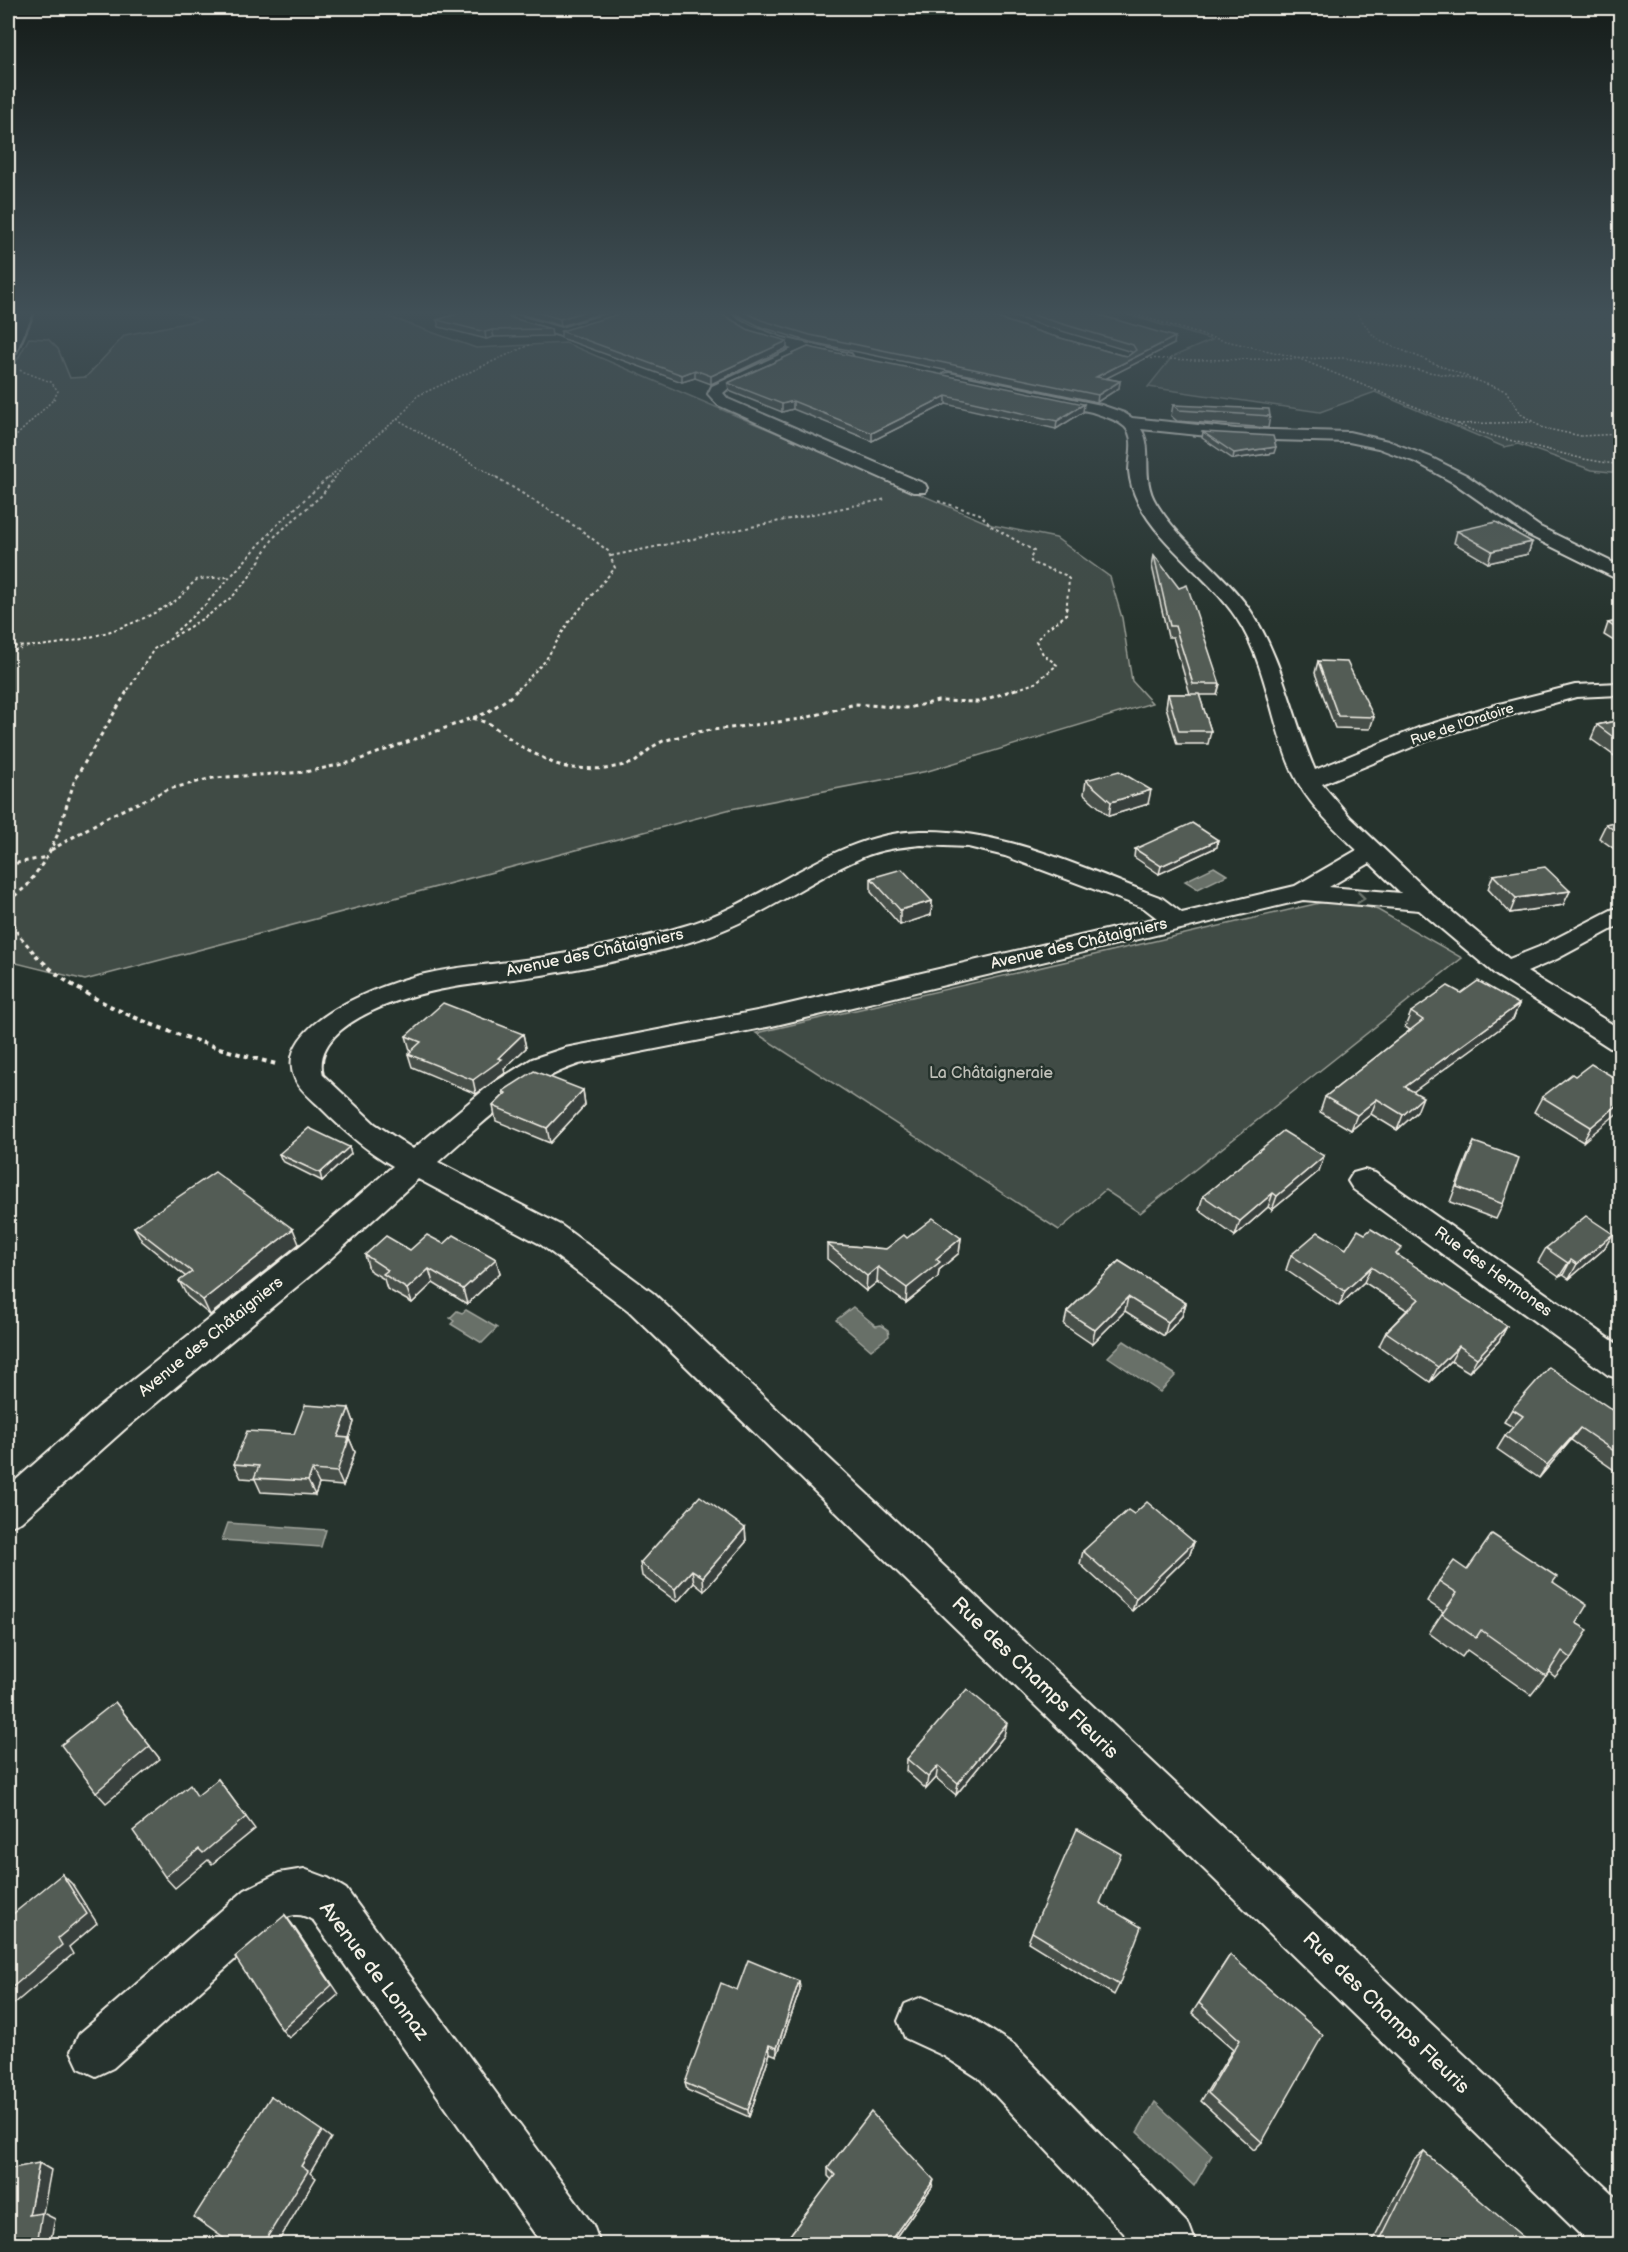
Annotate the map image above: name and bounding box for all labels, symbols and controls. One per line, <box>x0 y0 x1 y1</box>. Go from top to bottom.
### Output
street label: Rue de l'Oratoire <box>1408 699 1516 749</box>
one-way arrow <box>1357 891 1366 904</box>
street label: Avenue des Châtaigniers <box>989 914 1169 974</box>
street label: Avenue des Châtaigniers <box>505 925 685 981</box>
park label: La Châtaigneraie <box>929 1064 1054 1083</box>
street label: Rue des Hermones <box>1430 1223 1556 1321</box>
street label: Avenue des Châtaigniers <box>135 1273 287 1401</box>
street label: Rue des Champs Fleuris <box>947 1592 1123 1764</box>
street label: Avenue de Lonnaz <box>314 1897 434 2045</box>
street label: Rue des Champs Fleuris <box>1298 1927 1474 2099</box>

